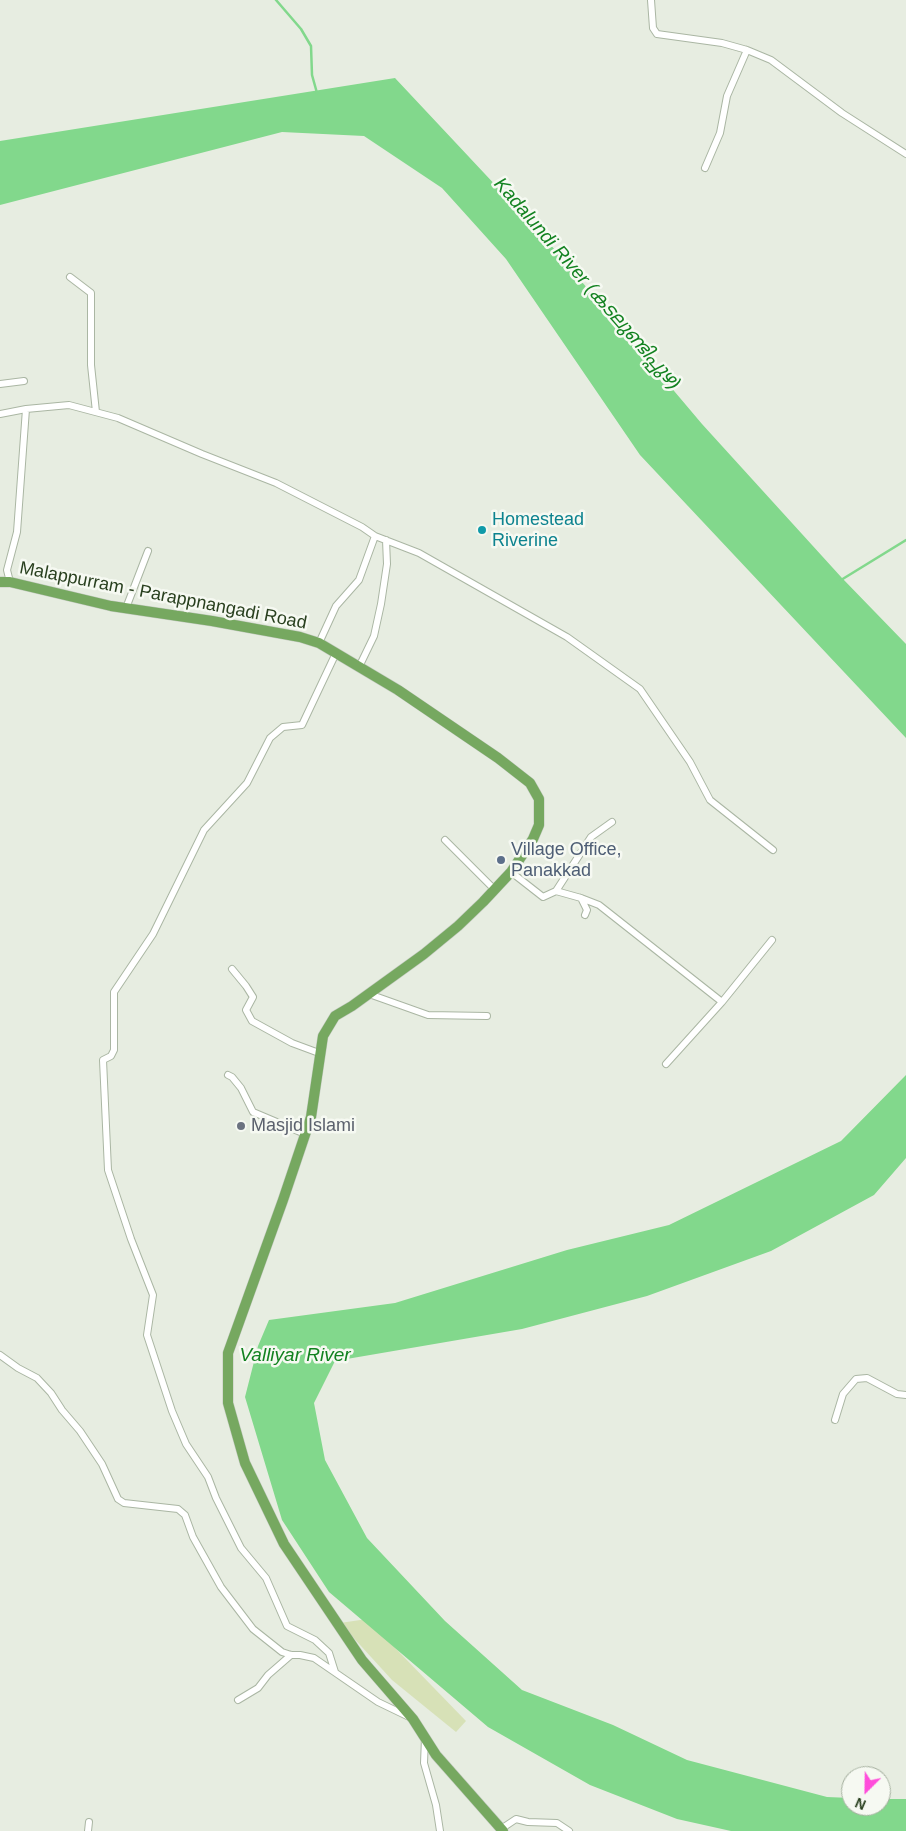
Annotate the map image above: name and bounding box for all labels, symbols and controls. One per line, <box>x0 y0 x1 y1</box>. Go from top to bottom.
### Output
water label: Kadalundi River (കടലുണ്ടിപ്പുഴ) <box>489 173 685 395</box>
place label: Homestead Riverine <box>492 509 584 552</box>
marker: Homestead Riverine <box>476 524 488 536</box>
street label: Malappurram - Parappnangadi Road <box>18 558 308 634</box>
place label: Village Office, Panakkad <box>511 839 621 882</box>
marker: Village Office, Panakkad <box>495 854 507 866</box>
place label: Masjid Islami <box>251 1115 355 1137</box>
marker: Masjid Islami <box>235 1120 247 1132</box>
water label: Valliyar River <box>239 1345 351 1367</box>
north arrow <box>841 1766 891 1816</box>
text: N <box>853 1795 868 1813</box>

